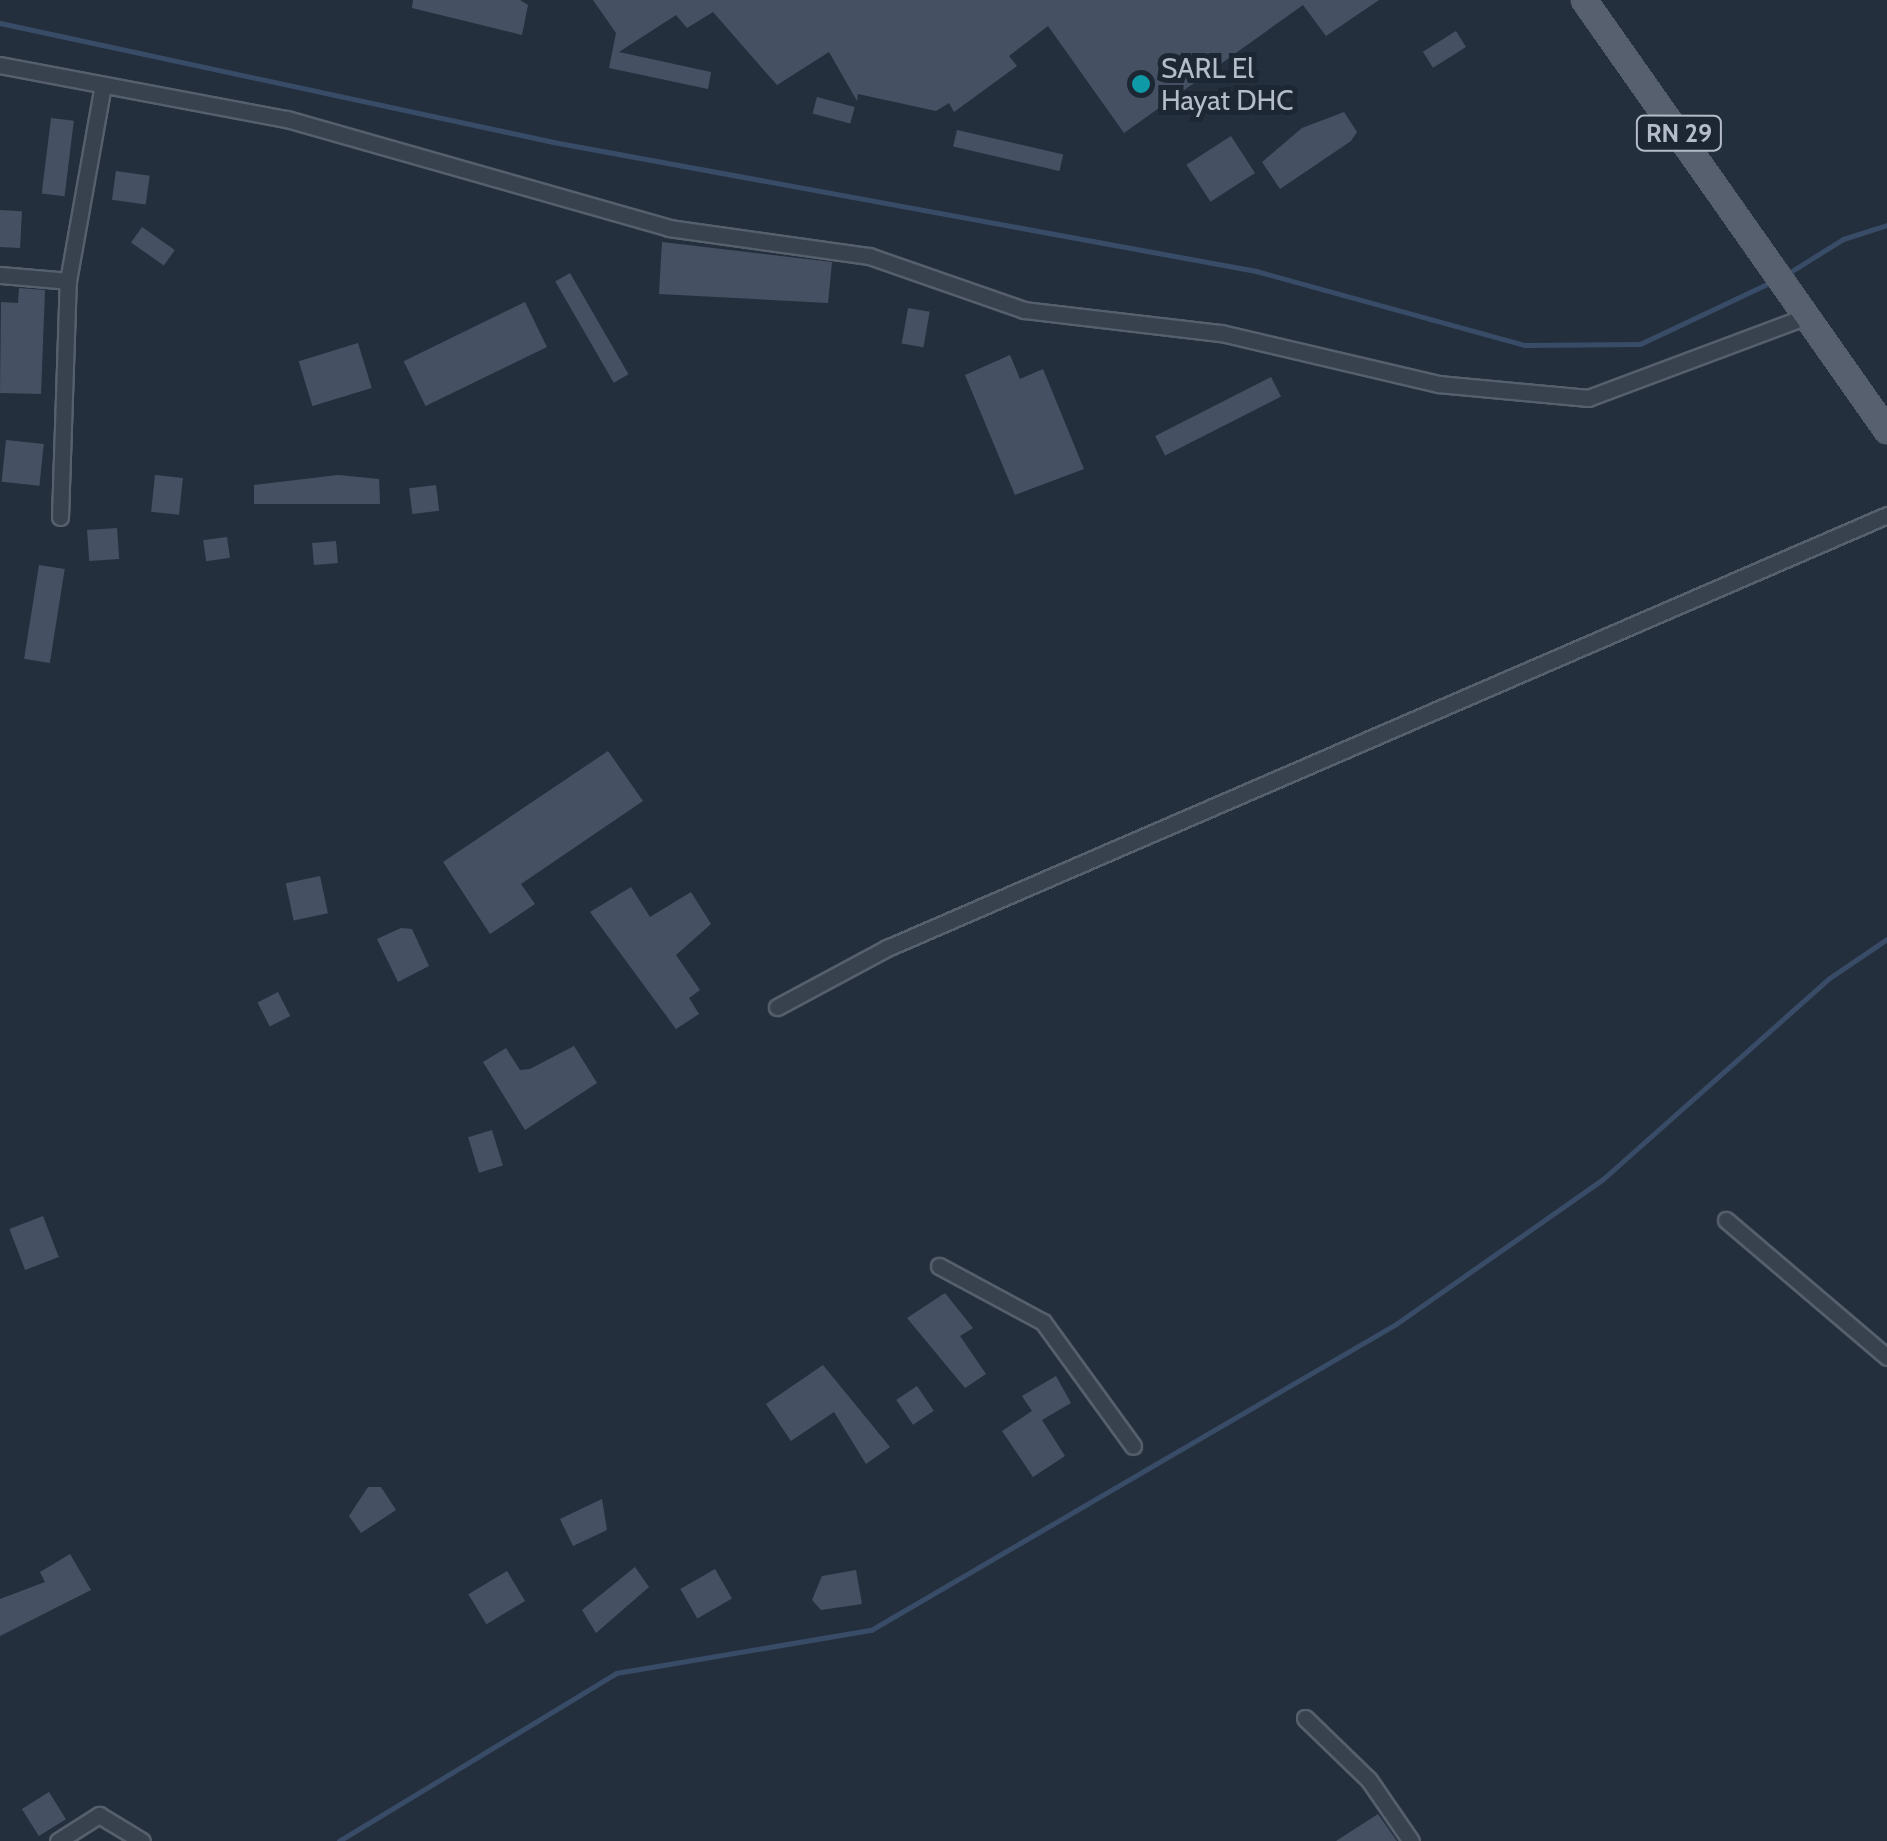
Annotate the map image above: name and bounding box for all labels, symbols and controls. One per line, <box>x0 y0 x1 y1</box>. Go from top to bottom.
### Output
place label: SARL El Hayat DHC <box>1161 51 1294 117</box>
marker: SARL El Hayat DHC <box>1130 73 1152 95</box>
road number: RN 29 <box>1634 113 1724 153</box>

